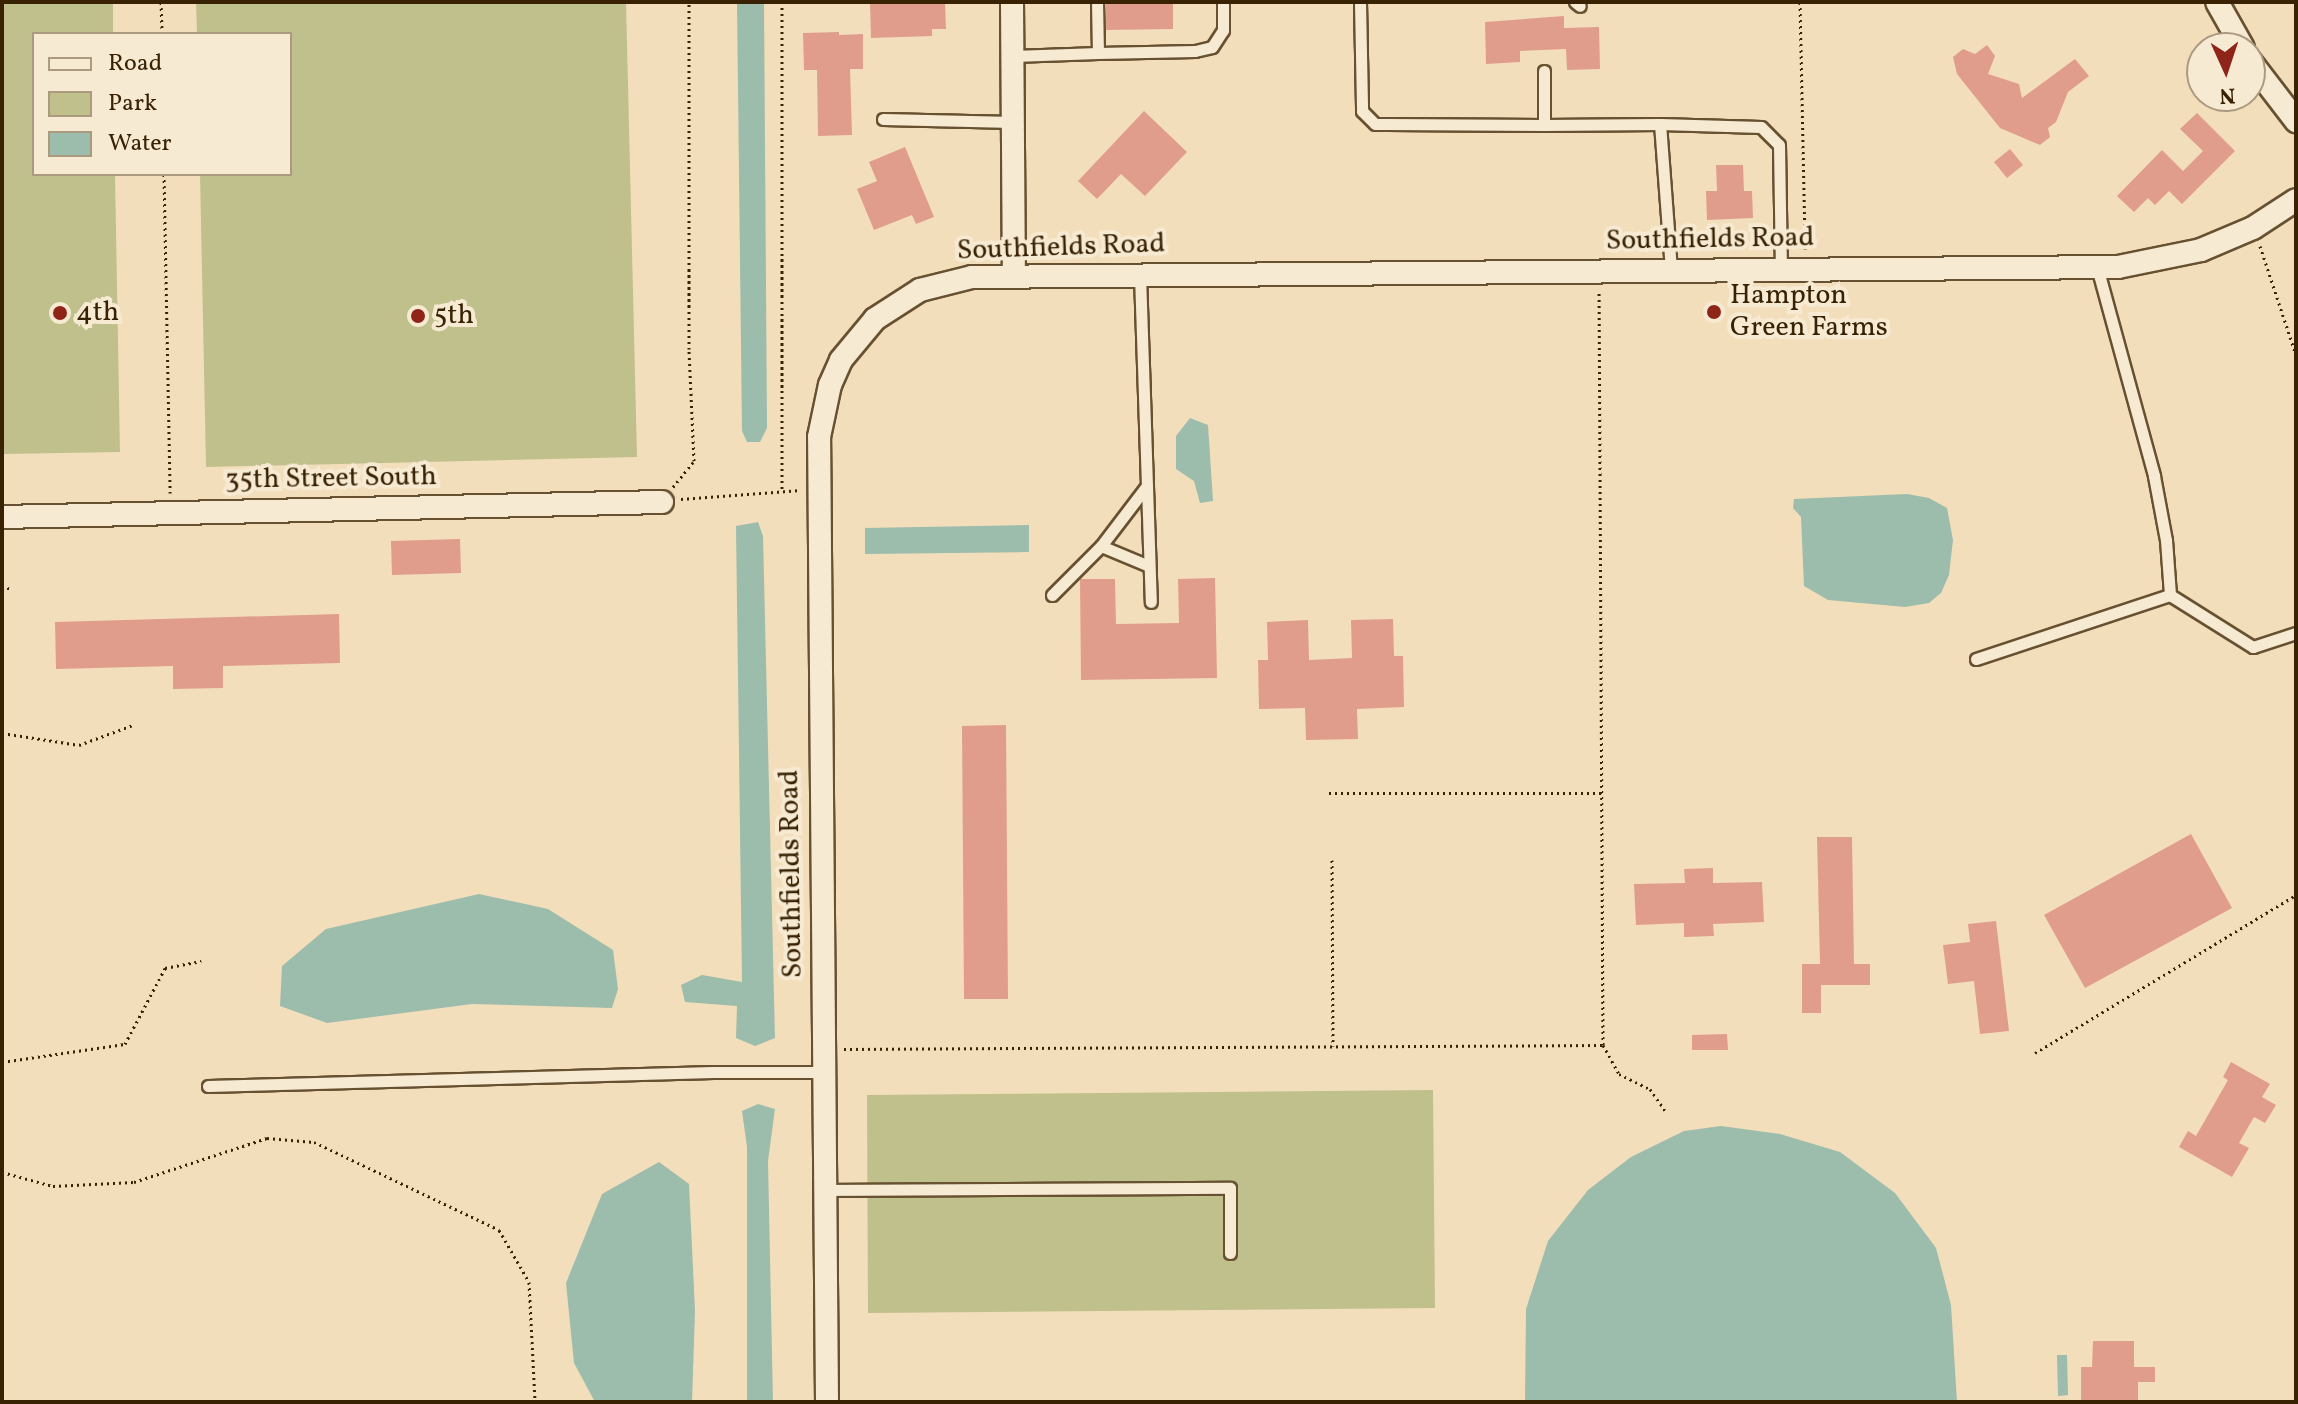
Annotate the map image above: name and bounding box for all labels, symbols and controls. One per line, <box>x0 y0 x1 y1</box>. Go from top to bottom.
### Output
legend <box>32 32 292 176</box>
north arrow <box>2186 32 2266 112</box>
text: Road <box>108 47 162 81</box>
text: N <box>2218 79 2236 110</box>
text: Park <box>108 87 157 121</box>
text: Water <box>108 127 172 161</box>
street label: Southfields Road <box>1605 221 1815 259</box>
street label: Southfields Road <box>956 228 1166 268</box>
place label: Hampton Green Farms <box>1730 279 1888 345</box>
place label: 4th <box>76 296 119 330</box>
place label: 5th <box>434 299 474 333</box>
marker: Hampton Green Farms <box>1705 303 1723 321</box>
marker: 4th <box>51 304 69 322</box>
marker: 5th <box>409 307 427 325</box>
street label: 35th Street South <box>225 460 437 498</box>
street label: Southfields Road <box>773 769 811 979</box>

